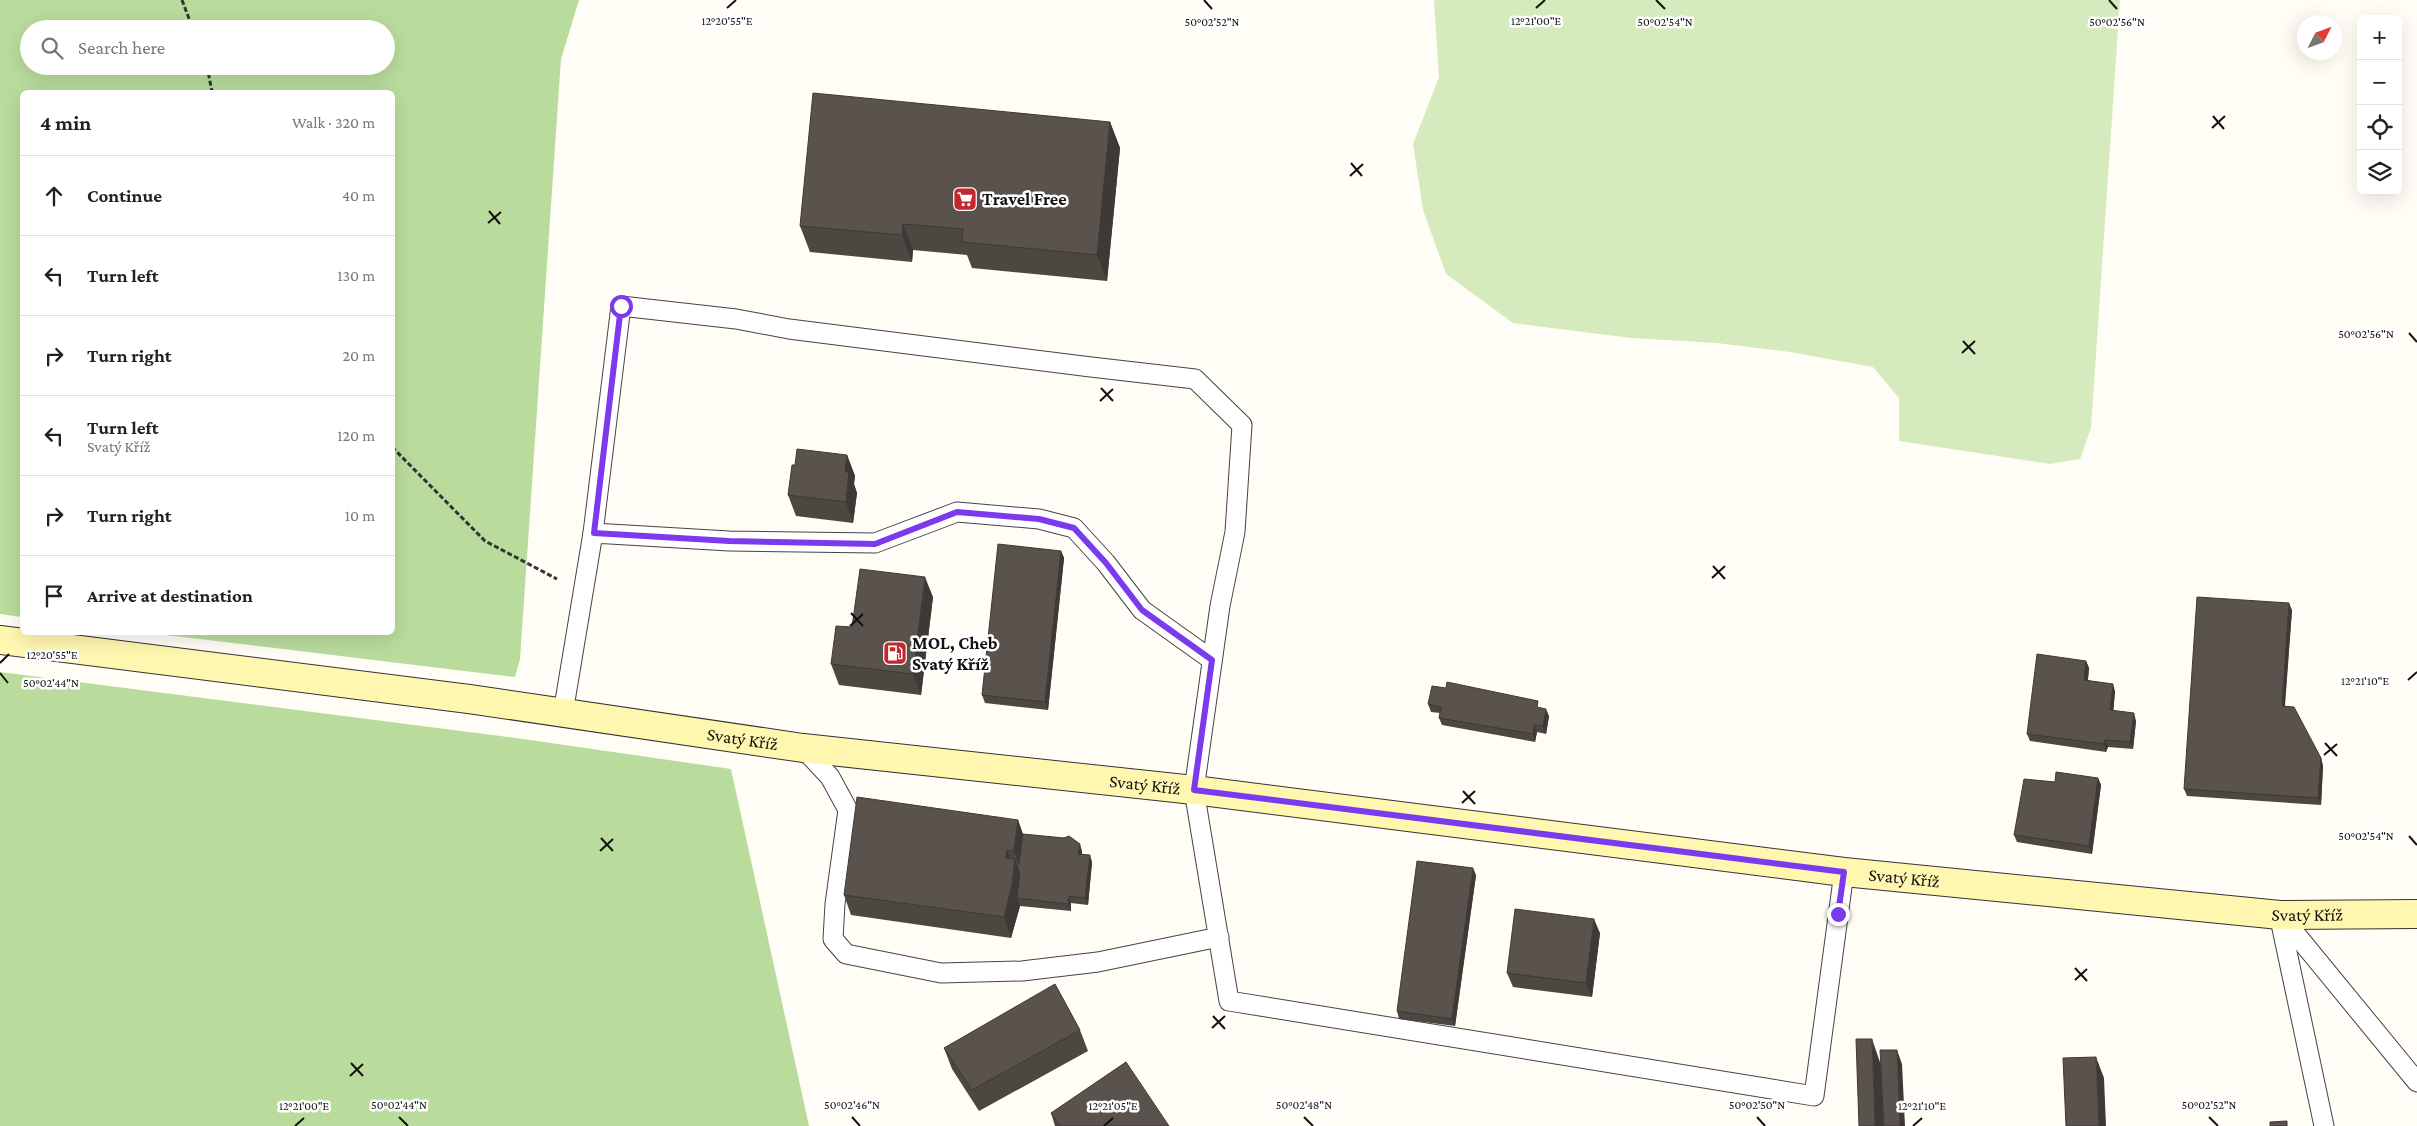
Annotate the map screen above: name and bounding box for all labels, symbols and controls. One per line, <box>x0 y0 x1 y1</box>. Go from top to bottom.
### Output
text: 12°20'55"E <box>702 14 753 28</box>
text: 12°21'00"E <box>1511 14 1562 28</box>
text: 50°02'52"N <box>1184 15 1240 29</box>
text: 50°02'54"N <box>1637 15 1693 29</box>
text: 50°02'56"N <box>2089 15 2145 29</box>
north arrow <box>2297 15 2342 60</box>
map controls <box>2357 15 2402 195</box>
button: + <box>2357 15 2402 60</box>
search box <box>20 20 395 75</box>
icon: search <box>38 34 66 62</box>
text: Search here <box>78 37 165 58</box>
button: − <box>2357 60 2402 105</box>
button: locate <box>2357 105 2402 150</box>
text: 4 min <box>40 111 91 135</box>
text: Walk · 320 m <box>292 114 375 131</box>
button: layers <box>2357 150 2402 195</box>
icon: ahead <box>40 182 68 210</box>
text: Continue <box>87 185 162 206</box>
supermarket icon: Travel Free <box>952 186 978 212</box>
text: 40 m <box>342 187 375 204</box>
place label: Travel Free <box>982 189 1067 209</box>
icon: left <box>40 262 68 290</box>
text: Turn left <box>87 265 159 286</box>
text: 130 m <box>337 267 375 284</box>
route start <box>610 295 633 318</box>
text: 50°02'56"N <box>2338 327 2394 341</box>
icon: right <box>40 342 68 370</box>
text: Turn right <box>87 345 172 366</box>
text: 20 m <box>342 347 375 364</box>
text: Turn left <box>87 417 159 438</box>
icon: left <box>40 422 68 450</box>
text: 120 m <box>337 427 375 444</box>
text: Svatý Kříž <box>87 438 150 455</box>
icon: right <box>40 502 68 530</box>
text: Turn right <box>87 505 172 526</box>
text: 10 m <box>345 507 375 524</box>
icon: arrive <box>40 582 68 610</box>
text: Arrive at destination <box>87 585 253 606</box>
place label: MOL, Cheb Svatý Kříž <box>912 633 998 674</box>
fuel station icon: MOL, Cheb Svatý Kříž <box>882 640 908 666</box>
text: 12°20'55"E <box>27 648 78 662</box>
text: 12°21'10"E <box>2341 674 2389 688</box>
text: 50°02'44"N <box>23 676 79 690</box>
street label: Svatý Kříž <box>706 724 779 754</box>
street label: Svatý Kříž <box>1108 771 1182 799</box>
text: 50°02'54"N <box>2338 829 2394 843</box>
street label: Svatý Kříž <box>1868 864 1941 891</box>
route end <box>1827 903 1850 926</box>
street label: Svatý Kříž <box>2271 904 2343 925</box>
text: 50°02'44"N <box>371 1098 427 1112</box>
text: 50°02'46"N <box>824 1098 880 1112</box>
text: 50°02'48"N <box>1276 1098 1332 1112</box>
text: 50°02'50"N <box>1729 1098 1785 1112</box>
text: 50°02'52"N <box>2181 1098 2237 1112</box>
text: 12°21'00"E <box>279 1099 330 1113</box>
text: 12°21'05"E <box>1088 1099 1138 1113</box>
text: 12°21'10"E <box>1898 1099 1946 1113</box>

